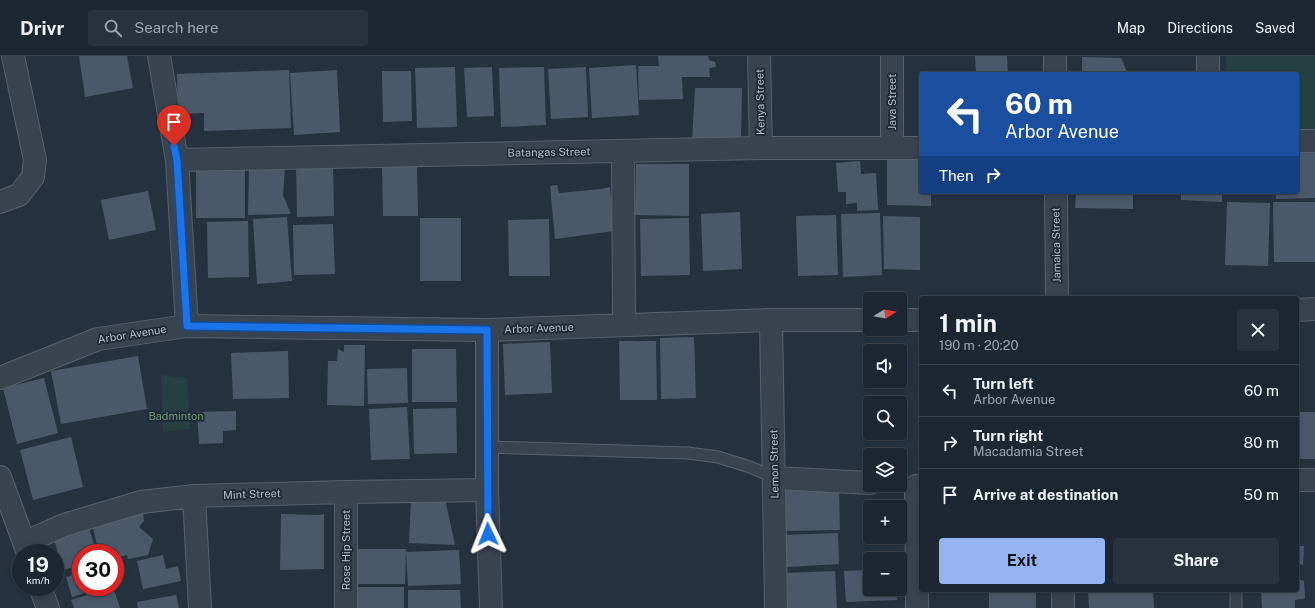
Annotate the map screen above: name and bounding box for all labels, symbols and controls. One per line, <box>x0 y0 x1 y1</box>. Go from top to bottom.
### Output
search box <box>88 10 368 46</box>
text: Drivr <box>20 17 64 39</box>
icon: search <box>102 17 124 39</box>
text: Search here <box>134 19 219 36</box>
text: Map <box>1117 20 1145 36</box>
text: Directions <box>1167 20 1233 36</box>
text: Saved <box>1255 20 1295 36</box>
street label: Kenya Street <box>753 69 767 135</box>
street label: Java Street <box>886 74 898 130</box>
text: 60 m <box>1005 87 1073 120</box>
icon: left <box>939 88 991 140</box>
pin <box>157 105 191 146</box>
icon: arrive <box>163 111 185 133</box>
text: Arbor Avenue <box>1005 121 1119 142</box>
street label: Batangas Street <box>507 145 591 159</box>
icon: right <box>982 164 1004 186</box>
text: Then <box>939 167 974 184</box>
street label: Jamaica Street <box>1049 207 1063 283</box>
north arrow <box>863 292 907 336</box>
map controls <box>863 292 907 596</box>
text: 1 min <box>939 309 997 337</box>
button: close <box>1237 309 1279 351</box>
street label: Arbor Avenue <box>504 321 574 335</box>
street label: Arbor Avenue <box>97 323 167 345</box>
text: 190 m · 20:20 <box>939 338 1019 353</box>
button: sound <box>863 344 907 388</box>
text: Turn left <box>973 375 1034 392</box>
icon: left <box>939 380 961 402</box>
text: 60 m <box>1244 382 1279 399</box>
text: Arbor Avenue <box>973 392 1055 407</box>
button: search <box>863 396 907 440</box>
park label: Badminton <box>148 410 204 422</box>
text: Turn right <box>973 427 1043 444</box>
street label: Lemon Street <box>767 429 781 499</box>
icon: right <box>939 432 961 454</box>
text: 80 m <box>1244 434 1279 451</box>
text: Macadamia Street <box>973 444 1084 459</box>
button: layers <box>863 448 907 492</box>
icon: arrive <box>939 484 961 506</box>
text: Arrive at destination <box>973 486 1118 503</box>
text: 50 m <box>1244 486 1279 503</box>
street label: Mint Street <box>223 487 281 501</box>
button: + <box>863 500 907 544</box>
street label: Rose Hip Street <box>340 510 352 590</box>
position arrow <box>467 513 509 555</box>
button: Exit <box>939 538 1105 584</box>
button: Share <box>1113 538 1279 584</box>
speed limit sign: 30 <box>72 544 124 596</box>
button: − <box>863 552 907 596</box>
text: 19 <box>27 553 49 577</box>
text: km/h <box>26 574 50 586</box>

